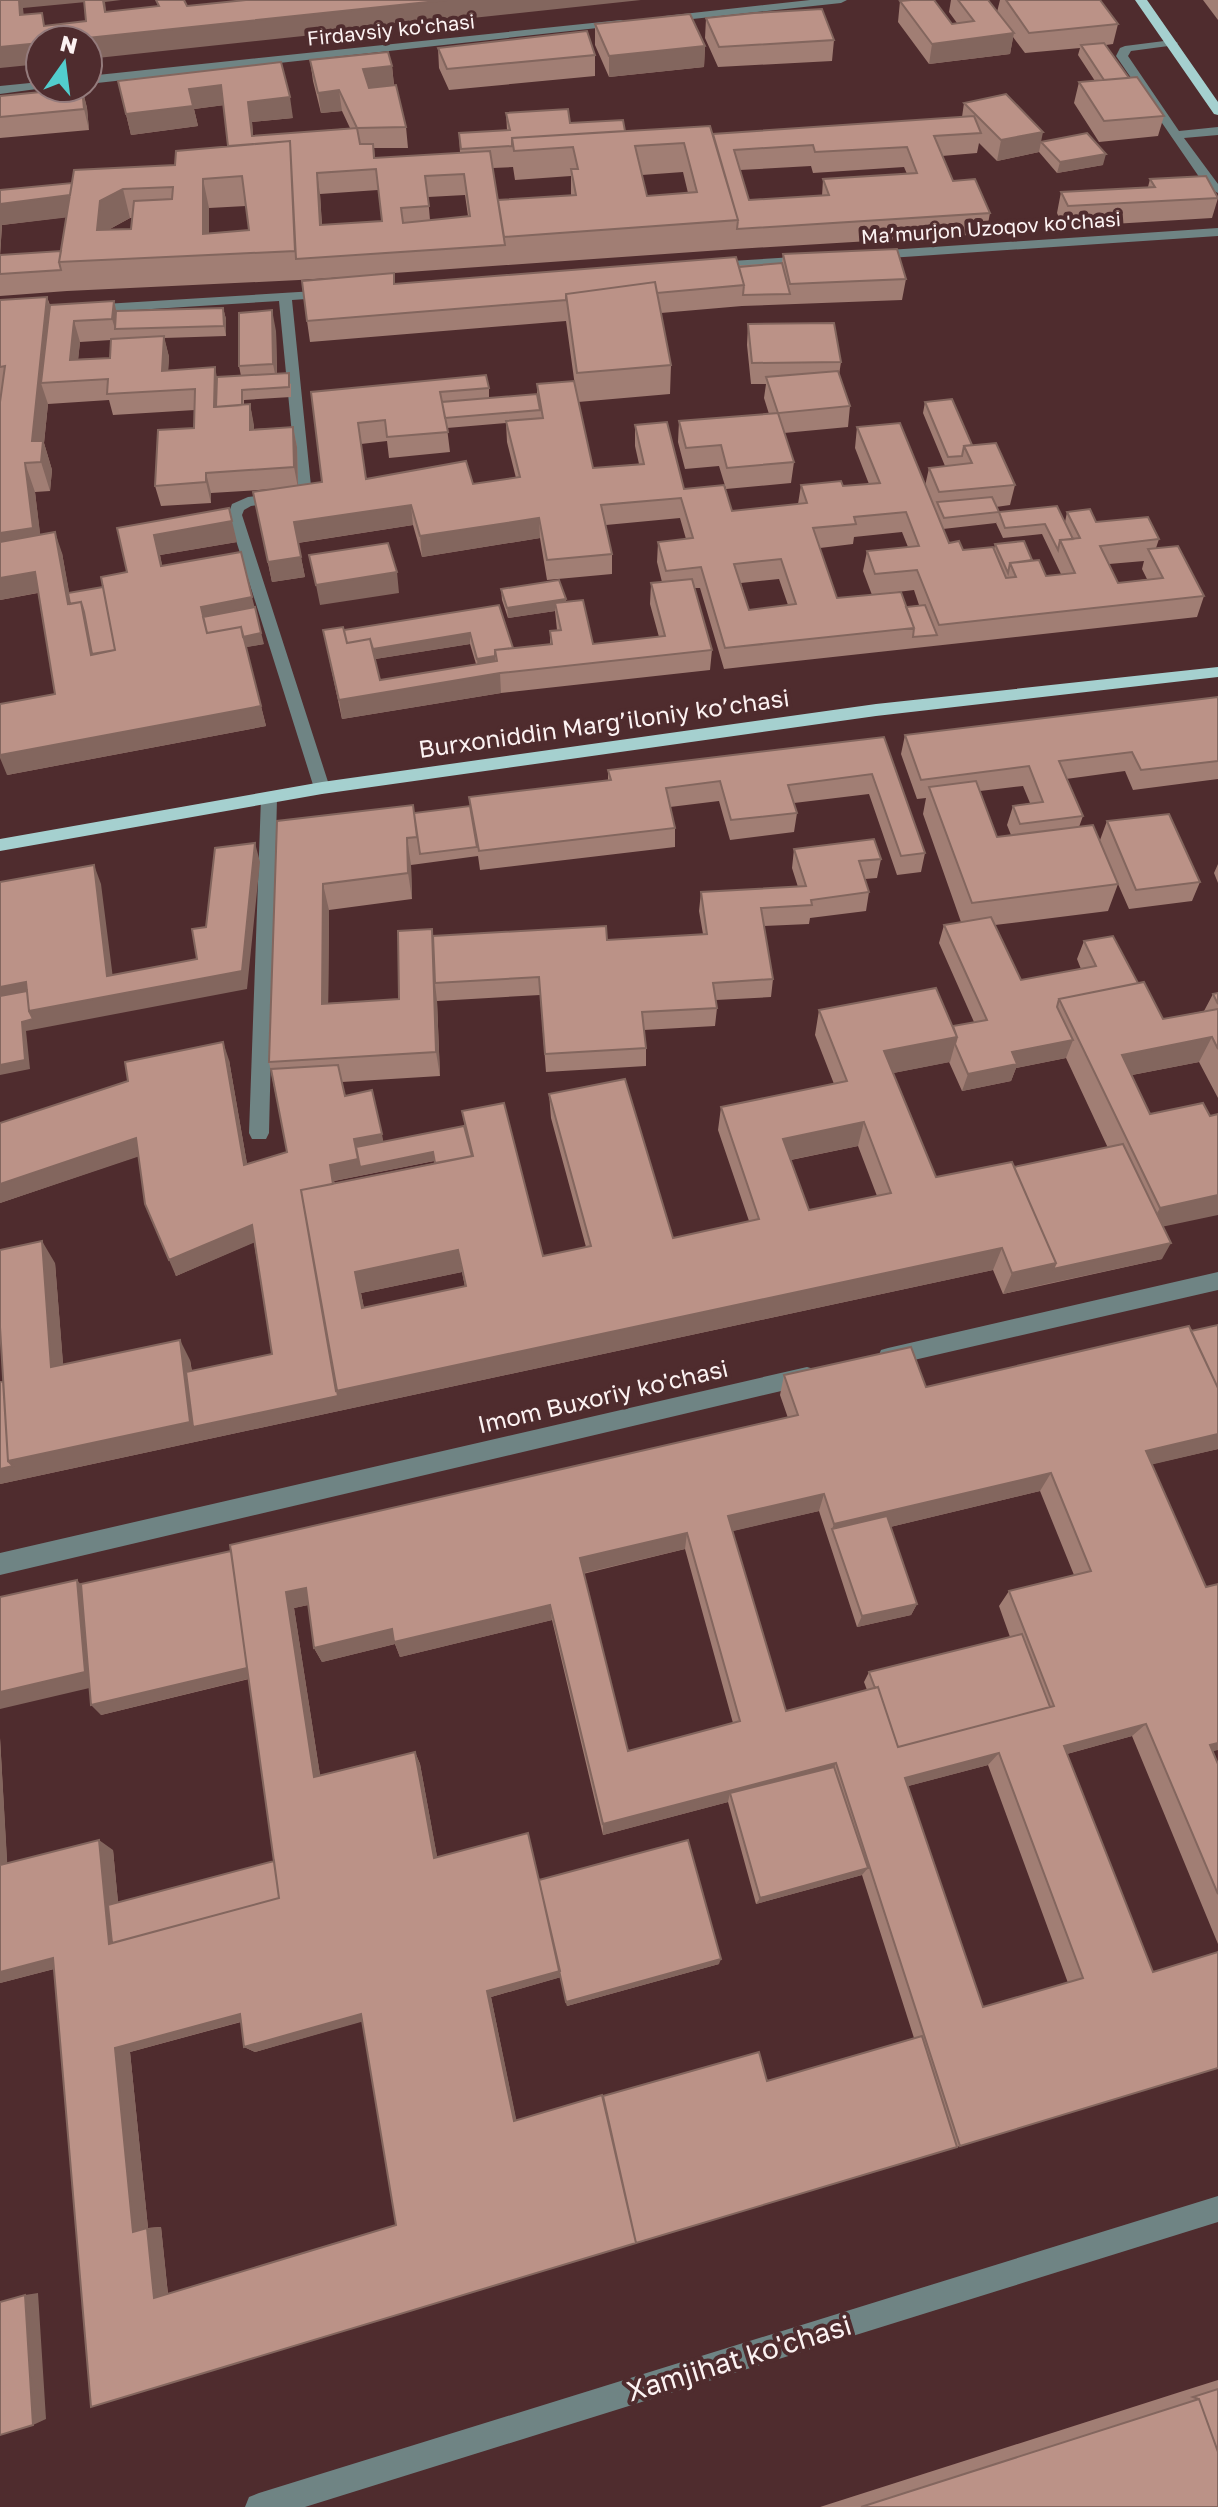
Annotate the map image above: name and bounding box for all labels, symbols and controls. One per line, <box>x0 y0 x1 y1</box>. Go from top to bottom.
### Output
street label: Firdavsiy ko'chasi <box>306 8 476 50</box>
north arrow <box>24 24 104 104</box>
text: N <box>58 29 80 59</box>
street label: Maʼmurjon Uzoqov ko'chasi <box>860 206 1122 248</box>
street label: Burxoniddin Marg’iloniy ko’chasi <box>416 682 791 763</box>
street label: Imom Buxoriy ko'chasi <box>475 1353 731 1438</box>
street label: Xamjihat ko'chasi <box>623 2308 855 2407</box>

